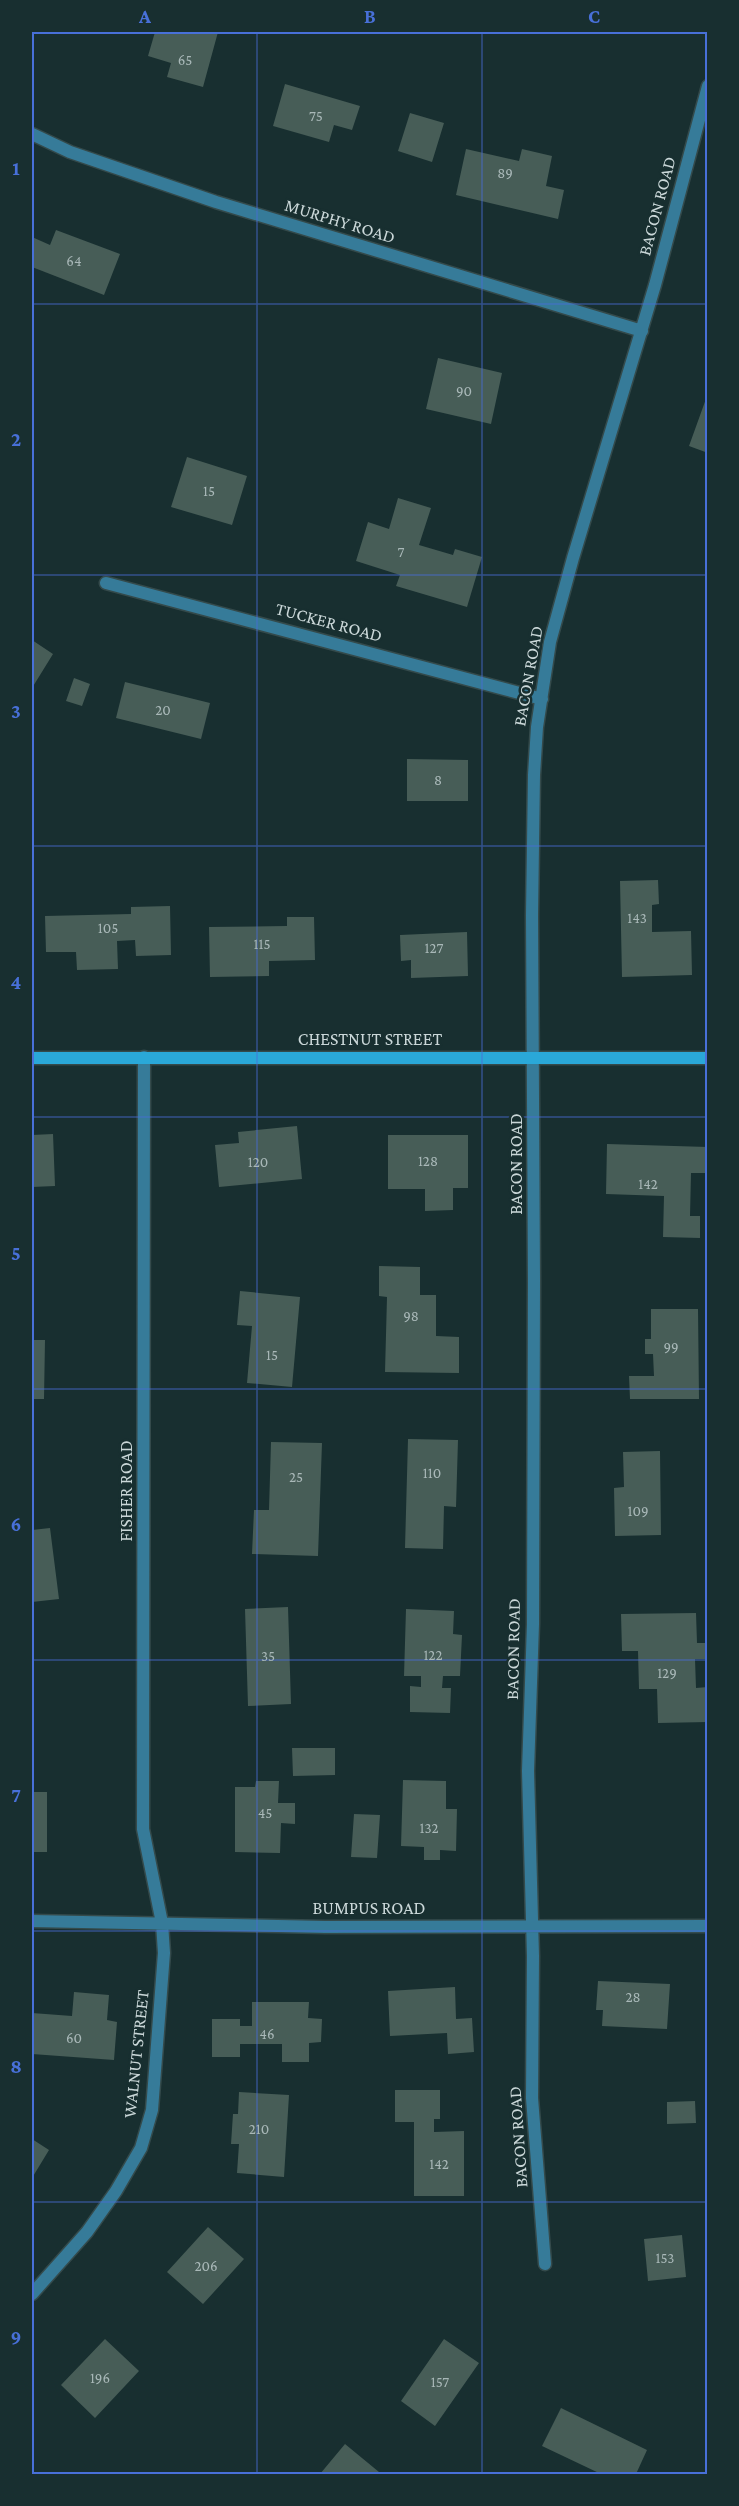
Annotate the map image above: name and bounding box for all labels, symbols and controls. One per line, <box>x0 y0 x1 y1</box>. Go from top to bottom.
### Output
text: A <box>138 5 152 27</box>
text: B <box>364 5 376 27</box>
text: C <box>588 5 600 27</box>
house number: 65 <box>178 52 192 68</box>
house number: 75 <box>309 108 323 124</box>
street label: BACON ROAD <box>634 154 680 258</box>
text: 1 <box>12 157 20 179</box>
house number: 89 <box>497 165 513 181</box>
street label: MURPHY ROAD <box>282 195 398 247</box>
house number: 64 <box>66 253 82 269</box>
house number: 90 <box>456 383 472 399</box>
text: 2 <box>11 428 21 450</box>
house number: 15 <box>203 483 215 499</box>
house number: 7 <box>398 544 405 560</box>
street label: TUCKER ROAD <box>274 598 384 646</box>
street label: BACON ROAD <box>509 624 547 728</box>
text: 3 <box>11 700 21 722</box>
house number: 20 <box>155 702 171 718</box>
house number: 8 <box>434 772 442 788</box>
house number: 143 <box>627 910 647 926</box>
house number: 105 <box>98 920 118 936</box>
house number: 115 <box>253 936 271 952</box>
house number: 127 <box>425 940 443 956</box>
text: 4 <box>11 971 22 993</box>
street label: CHESTNUT STREET <box>298 1029 442 1049</box>
street label: BACON ROAD <box>506 1113 526 1215</box>
house number: 128 <box>418 1153 438 1169</box>
house number: 120 <box>248 1154 268 1170</box>
house number: 142 <box>638 1176 658 1192</box>
text: 5 <box>11 1242 21 1264</box>
house number: 98 <box>403 1308 419 1324</box>
house number: 99 <box>663 1339 679 1355</box>
house number: 15 <box>266 1347 278 1363</box>
street label: FISHER ROAD <box>116 1440 136 1542</box>
house number: 110 <box>423 1465 441 1481</box>
house number: 25 <box>289 1469 303 1485</box>
house number: 109 <box>627 1503 649 1519</box>
text: 6 <box>11 1513 21 1535</box>
street label: BACON ROAD <box>502 1598 524 1700</box>
house number: 122 <box>423 1647 443 1663</box>
house number: 35 <box>261 1648 275 1664</box>
house number: 129 <box>657 1665 677 1681</box>
text: 7 <box>11 1784 21 1806</box>
house number: 45 <box>258 1805 272 1821</box>
house number: 132 <box>419 1820 439 1836</box>
street label: BUMPUS ROAD <box>313 1898 425 1918</box>
street label: WALNUT STREET <box>119 1989 153 2119</box>
house number: 28 <box>625 1989 641 2005</box>
house number: 46 <box>259 2026 275 2042</box>
house number: 60 <box>66 2030 82 2046</box>
text: 8 <box>10 2055 22 2077</box>
street label: BACON ROAD <box>504 2086 532 2188</box>
house number: 210 <box>249 2121 269 2137</box>
house number: 142 <box>429 2156 449 2172</box>
house number: 153 <box>656 2250 674 2266</box>
house number: 206 <box>194 2258 218 2274</box>
text: 9 <box>11 2326 21 2348</box>
house number: 196 <box>90 2370 110 2386</box>
house number: 157 <box>431 2374 449 2390</box>

